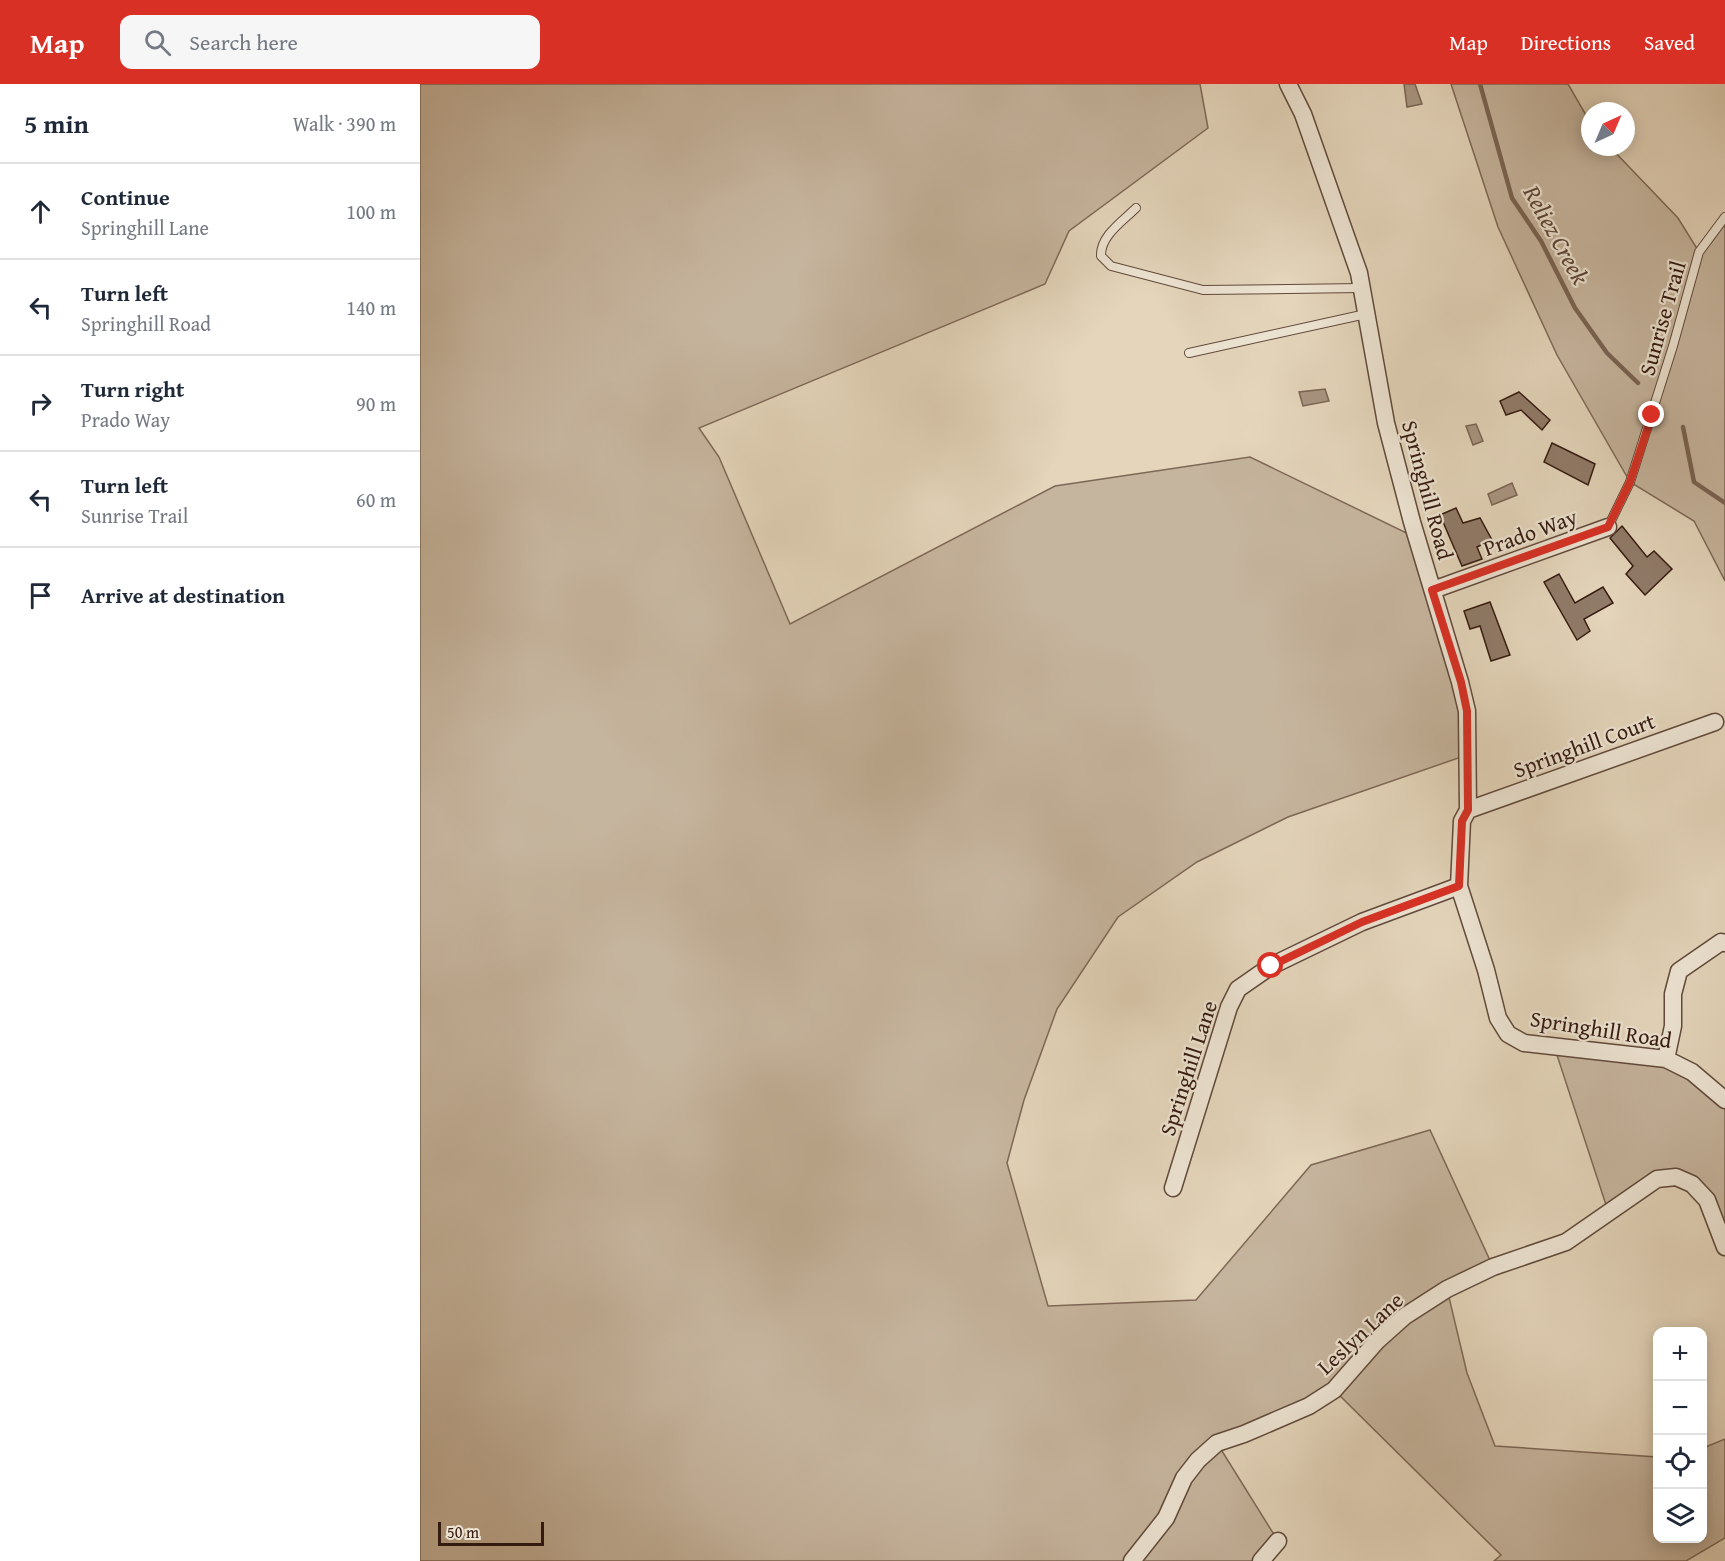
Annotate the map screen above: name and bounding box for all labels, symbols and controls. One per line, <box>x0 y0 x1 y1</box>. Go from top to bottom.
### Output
search box <box>120 15 540 69</box>
text: Map <box>30 22 84 63</box>
icon: search <box>141 26 174 59</box>
text: Search here <box>189 26 298 58</box>
text: Map <box>1449 27 1488 58</box>
text: Directions <box>1521 27 1611 58</box>
text: Saved <box>1644 27 1695 58</box>
north arrow <box>1581 102 1635 156</box>
text: 5 min <box>24 104 89 143</box>
text: Walk · 390 m <box>293 109 396 138</box>
water label: Reliez Creek <box>1514 178 1598 291</box>
text: Continue <box>81 181 170 213</box>
icon: ahead <box>24 195 57 228</box>
text: 100 m <box>346 197 396 226</box>
text: Springhill Lane <box>81 213 209 242</box>
street label: Sunrise Trail <box>1630 257 1694 379</box>
text: Turn left <box>81 277 168 309</box>
icon: left <box>24 291 57 324</box>
text: 140 m <box>346 293 396 322</box>
text: Springhill Road <box>81 309 211 338</box>
text: Turn right <box>81 373 184 405</box>
icon: right <box>24 387 57 420</box>
text: 90 m <box>356 389 396 418</box>
route end <box>1638 401 1664 427</box>
text: Prado Way <box>81 405 170 434</box>
street label: Springhill Road <box>1394 417 1462 563</box>
text: Turn left <box>81 469 168 501</box>
icon: left <box>24 483 57 516</box>
text: 60 m <box>356 485 396 514</box>
street label: Prado Way <box>1478 500 1582 564</box>
text: Sunrise Trail <box>81 501 188 530</box>
icon: arrive <box>24 579 57 612</box>
text: Arrive at destination <box>81 579 285 611</box>
street label: Springhill Court <box>1509 704 1660 785</box>
route start <box>1257 952 1283 978</box>
street label: Springhill Lane <box>1151 996 1225 1140</box>
street label: Springhill Road <box>1528 1002 1674 1056</box>
street label: Leslyn Lane <box>1310 1285 1410 1381</box>
map controls <box>1653 1327 1707 1543</box>
button: + <box>1653 1327 1707 1381</box>
button: − <box>1653 1381 1707 1435</box>
button: locate <box>1653 1435 1707 1489</box>
button: layers <box>1653 1489 1707 1543</box>
scale bar <box>438 1519 544 1546</box>
text: 50 m <box>447 1520 479 1544</box>

